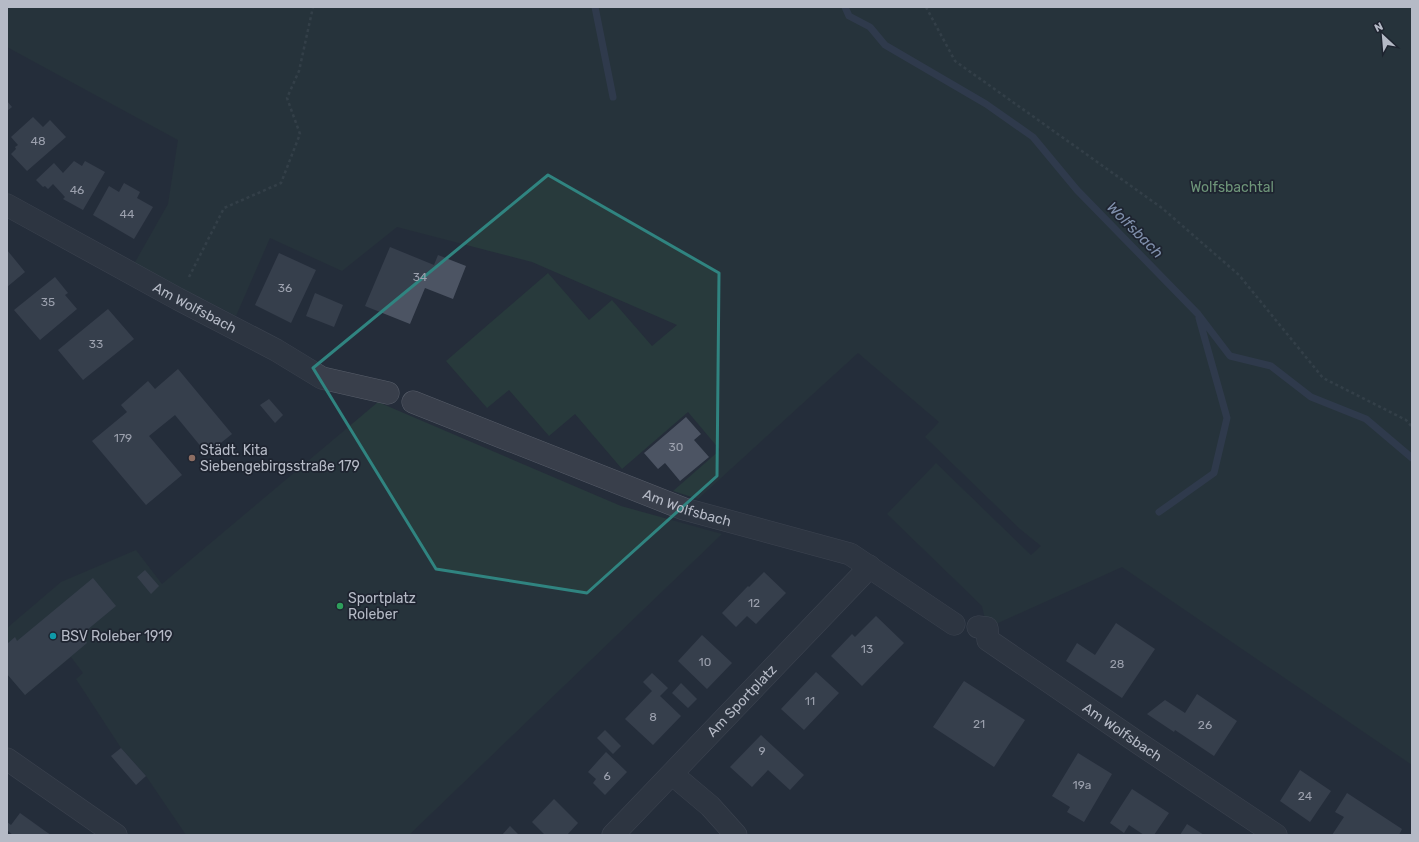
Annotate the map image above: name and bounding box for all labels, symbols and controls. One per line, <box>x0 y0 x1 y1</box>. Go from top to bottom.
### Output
north arrow <box>1363 16 1403 56</box>
text: N <box>1372 20 1385 35</box>
house number: 48 <box>30 134 46 148</box>
park label: Wolfsbachtal <box>1190 179 1274 196</box>
house number: 46 <box>70 183 84 197</box>
water label: Wolfsbach <box>1103 198 1167 262</box>
house number: 44 <box>120 207 135 221</box>
house number: 34 <box>413 270 428 284</box>
street label: Am Wolfsbach <box>150 278 240 337</box>
house number: 36 <box>278 281 292 295</box>
house number: 35 <box>41 295 55 309</box>
house number: 33 <box>89 337 103 351</box>
house number: 179 <box>114 431 132 445</box>
house number: 30 <box>669 440 683 454</box>
place label: Städt. Kita Siebengebirgsstraße 179 <box>200 442 360 475</box>
marker: Städt. Kita Siebengebirgsstraße 179 <box>187 453 197 463</box>
street label: Am Wolfsbach <box>640 485 733 530</box>
place label: Sportplatz Roleber <box>348 590 416 623</box>
house number: 12 <box>748 596 760 610</box>
marker: Sportplatz Roleber <box>335 601 345 611</box>
place label: BSV Roleber 1919 <box>61 628 173 645</box>
marker: BSV Roleber 1919 <box>48 631 58 641</box>
house number: 13 <box>861 642 873 656</box>
house number: 10 <box>699 655 711 669</box>
house number: 28 <box>1110 657 1124 671</box>
street label: Am Sportplatz <box>703 661 780 740</box>
house number: 11 <box>805 694 815 708</box>
street label: Am Wolfsbach <box>1080 699 1165 765</box>
house number: 8 <box>649 710 657 724</box>
house number: 21 <box>973 717 985 731</box>
house number: 26 <box>1198 718 1212 732</box>
house number: 9 <box>758 744 766 758</box>
house number: 6 <box>603 769 611 783</box>
house number: 19a <box>1073 778 1091 792</box>
house number: 24 <box>1298 789 1313 803</box>

